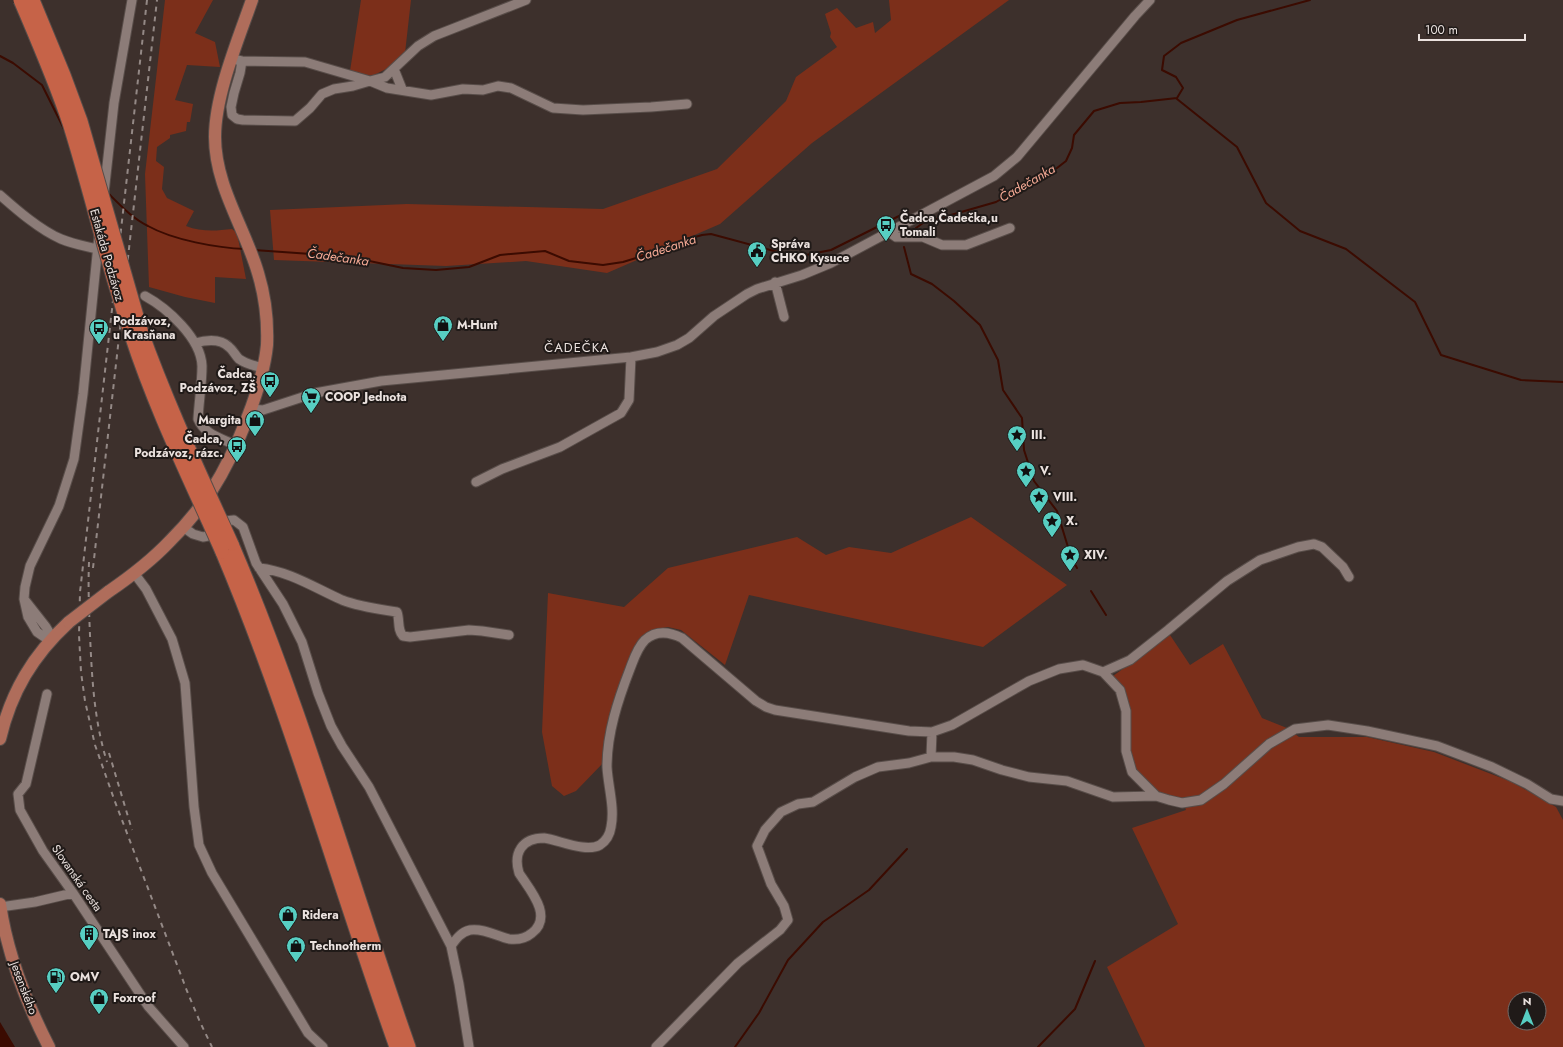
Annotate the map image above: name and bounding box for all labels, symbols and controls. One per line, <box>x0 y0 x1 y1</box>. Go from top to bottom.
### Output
scale bar <box>1419 16 1525 42</box>
text: 100 m <box>1425 21 1458 39</box>
water label: Čadečanka <box>995 159 1059 207</box>
street label: Estakáda Podzávoz <box>85 207 129 304</box>
place label: Čadca,Čadečka,u Tomali <box>900 209 998 241</box>
bus stop icon: Čadca,Čadečka,u Tomali <box>875 214 897 242</box>
water label: Čadečanka <box>634 229 698 267</box>
place label: Správa CHKO Kysuce <box>771 235 849 267</box>
public building icon: Správa CHKO Kysuce <box>746 240 768 268</box>
water label: Čadečanka <box>306 243 370 271</box>
place label: Podzávoz, u Krasňana <box>113 312 176 344</box>
shop icon: M-Hunt <box>432 314 454 342</box>
place label: M-Hunt <box>457 316 498 334</box>
bus stop icon: Podzávoz, u Krasňana <box>88 317 110 345</box>
district label: ČADEČKA <box>544 338 610 357</box>
place label: Čadca, Podzávoz, ZŠ <box>180 365 256 397</box>
bus stop icon: Čadca, Podzávoz, ZŠ <box>259 370 281 398</box>
supermarket icon: COOP Jednota <box>300 386 322 414</box>
place label: COOP Jednota <box>325 388 407 406</box>
shop icon: Margita <box>244 409 266 437</box>
place label: Margita <box>198 411 241 429</box>
place icon: III. <box>1006 424 1028 452</box>
place label: III. <box>1031 426 1047 444</box>
place label: Čadca, Podzávoz, rázc. <box>134 430 223 462</box>
bus stop icon: Čadca, Podzávoz, rázc. <box>226 435 248 463</box>
place icon: V. <box>1015 460 1037 488</box>
place label: V. <box>1039 462 1052 480</box>
place icon: VIII. <box>1028 486 1050 514</box>
place label: VIII. <box>1052 488 1077 506</box>
place icon: X. <box>1041 510 1063 538</box>
place label: X. <box>1066 512 1078 530</box>
place icon: XIV. <box>1059 544 1081 572</box>
place label: XIV. <box>1084 546 1108 564</box>
street label: Slovanská cesta <box>47 841 107 915</box>
shop icon: Ridera <box>277 904 299 932</box>
place label: Ridera <box>302 906 339 924</box>
building icon: TAJS inox <box>78 923 100 951</box>
place label: TAJS inox <box>103 925 157 943</box>
shop icon: Technotherm <box>285 935 307 963</box>
place label: Technotherm <box>310 937 382 955</box>
street label: Jesenského <box>5 957 42 1017</box>
fuel station icon: OMV <box>45 966 67 994</box>
place label: OMV <box>70 968 100 986</box>
shop icon: Foxroof <box>88 987 110 1015</box>
place label: Foxroof <box>113 989 156 1007</box>
north arrow <box>1507 991 1547 1031</box>
text: N <box>1523 993 1531 1009</box>

